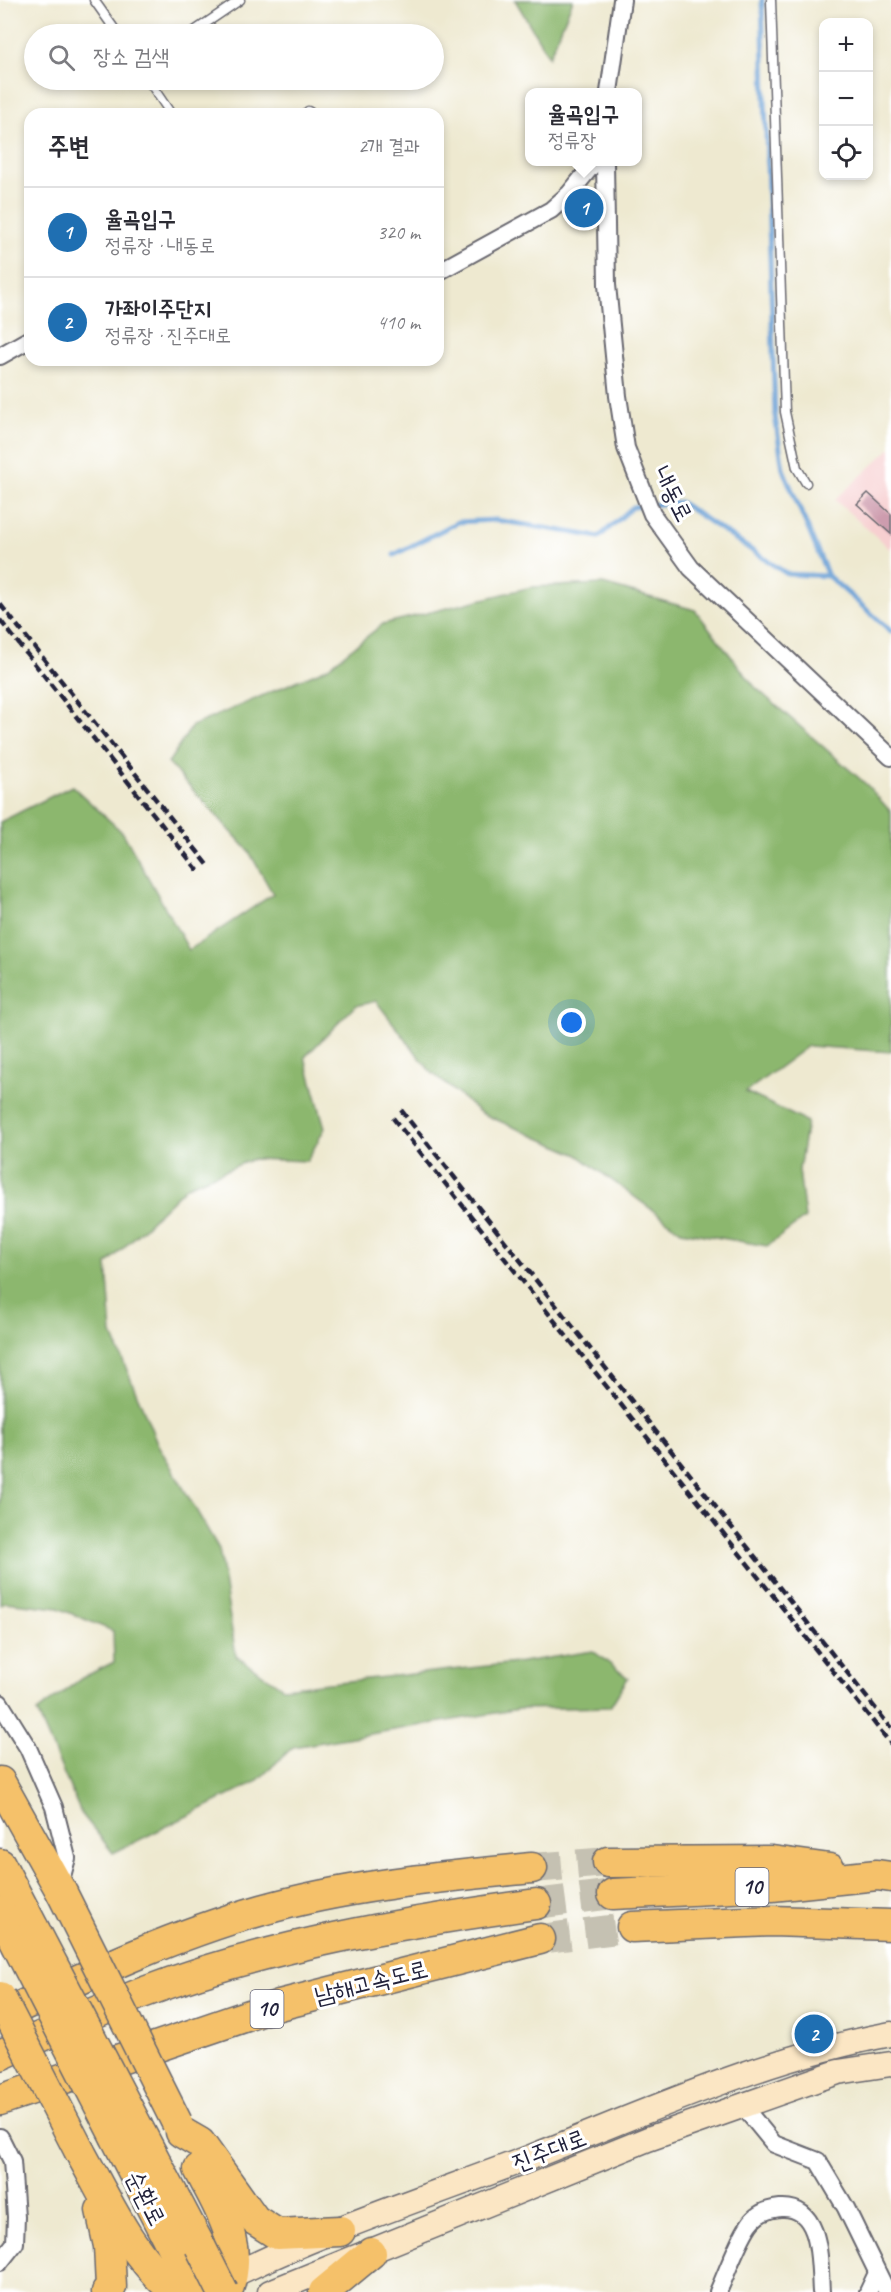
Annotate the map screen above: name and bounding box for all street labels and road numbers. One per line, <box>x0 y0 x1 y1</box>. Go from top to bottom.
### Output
street label: 내동로 <box>646 461 700 527</box>
road number: 10 <box>736 1868 768 1906</box>
street label: 남해고속도로 <box>311 1953 431 2011</box>
road number: 10 <box>250 1990 284 2028</box>
street label: 진주대로 <box>508 2122 590 2178</box>
street label: 순환로 <box>119 2165 173 2231</box>

